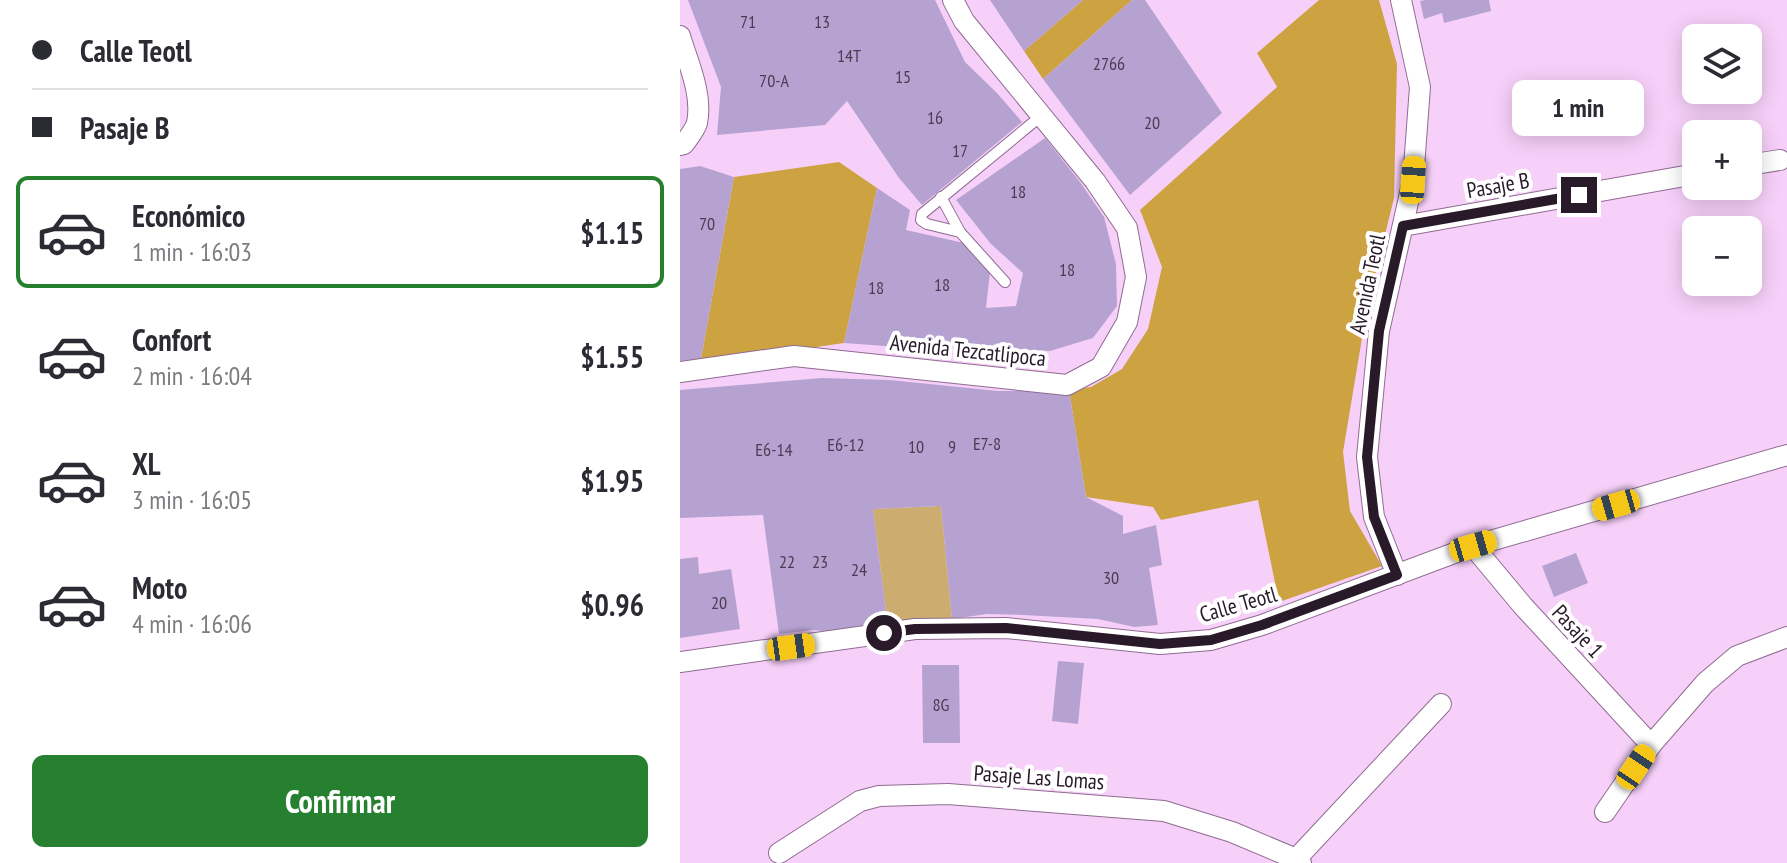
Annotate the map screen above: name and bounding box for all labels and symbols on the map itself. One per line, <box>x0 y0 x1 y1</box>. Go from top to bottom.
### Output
house number: 71 <box>740 10 756 33</box>
house number: 13 <box>814 10 830 33</box>
house number: 14T <box>837 44 861 67</box>
house number: 2766 <box>1093 52 1125 75</box>
house number: 15 <box>895 65 911 88</box>
house number: 70-A <box>759 69 789 92</box>
callout: 1 min <box>1513 79 1645 135</box>
house number: 16 <box>927 106 943 129</box>
house number: 20 <box>1144 111 1160 134</box>
house number: 17 <box>952 139 968 162</box>
car <box>1399 155 1427 205</box>
street label: Pasaje B <box>1464 166 1532 204</box>
route end <box>1561 177 1597 213</box>
house number: 18 <box>1010 180 1026 203</box>
house number: 70 <box>699 212 715 235</box>
street label: Avenida Teotl <box>1343 231 1391 336</box>
house number: 18 <box>1059 258 1075 281</box>
house number: 18 <box>934 273 950 296</box>
house number: 18 <box>868 276 884 299</box>
street label: Avenida Tezcatlipoca <box>889 328 1047 372</box>
house number: E7-8 <box>973 432 1001 455</box>
house number: E6-12 <box>827 433 865 456</box>
house number: 10 <box>908 435 924 458</box>
house number: 9 <box>948 435 956 458</box>
house number: E6-14 <box>755 438 793 461</box>
car <box>1590 487 1642 523</box>
car <box>1447 528 1499 564</box>
house number: 22 <box>779 550 795 573</box>
house number: 23 <box>812 550 828 573</box>
house number: 24 <box>851 558 867 581</box>
house number: 30 <box>1103 566 1119 589</box>
street label: Calle Teotl <box>1196 579 1281 628</box>
house number: 20 <box>711 591 727 614</box>
street label: Pasaje 1 <box>1546 599 1610 663</box>
route start <box>866 615 902 651</box>
car <box>766 632 816 662</box>
house number: 8G <box>933 693 950 716</box>
car <box>1613 740 1659 794</box>
street label: Pasaje Las Lomas <box>973 758 1105 796</box>

